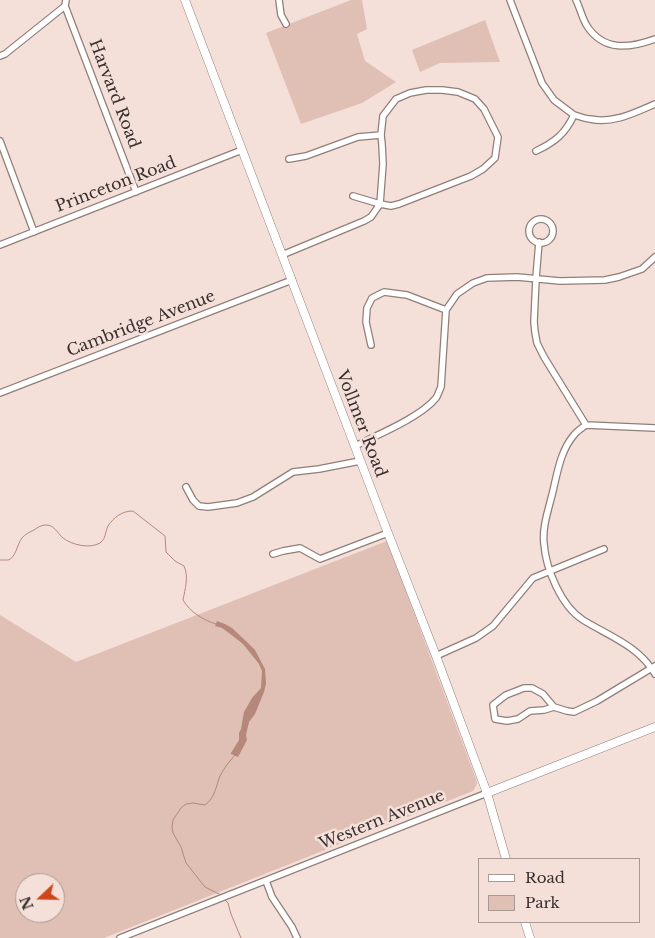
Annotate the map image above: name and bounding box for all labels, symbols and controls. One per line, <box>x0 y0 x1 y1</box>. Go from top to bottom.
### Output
street label: Harvard Road <box>84 37 144 151</box>
street label: Princeton Road <box>53 153 179 217</box>
street label: Cambridge Avenue <box>64 287 218 361</box>
street label: Vollmer Road <box>332 368 390 480</box>
street label: Western Avenue <box>317 786 447 854</box>
legend <box>478 858 640 923</box>
text: Road <box>525 868 565 887</box>
north arrow <box>15 873 65 923</box>
text: Park <box>525 893 560 912</box>
text: N <box>16 894 38 912</box>

